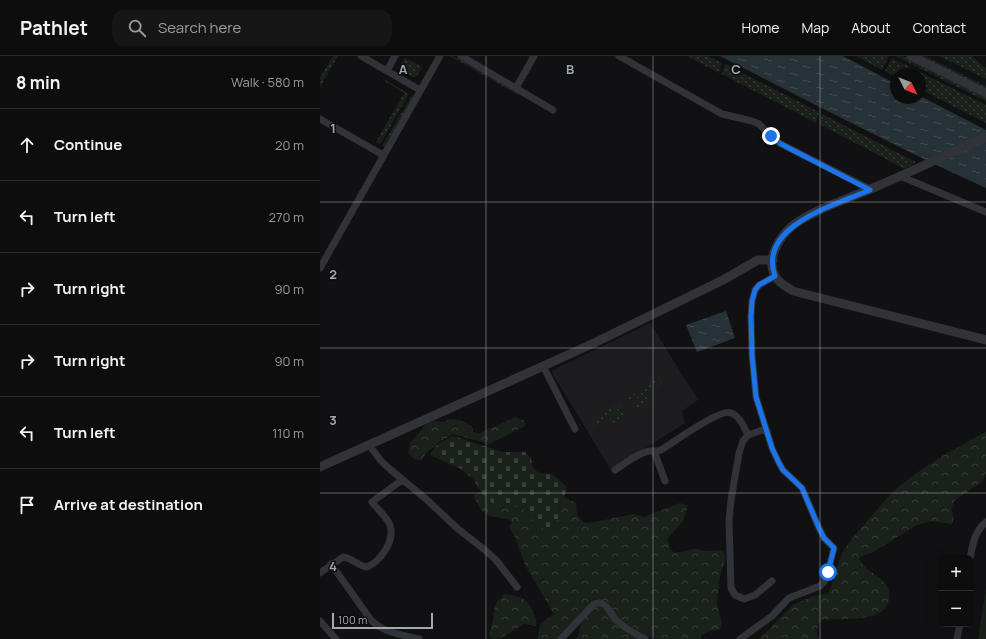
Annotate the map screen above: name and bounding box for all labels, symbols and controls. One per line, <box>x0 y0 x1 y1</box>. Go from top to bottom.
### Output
search box <box>112 10 392 46</box>
text: Pathlet <box>20 15 88 41</box>
icon: search <box>126 17 148 39</box>
text: Search here <box>158 17 241 38</box>
text: Home <box>742 18 779 37</box>
text: Map <box>801 18 829 37</box>
text: About <box>851 18 891 37</box>
text: Contact <box>913 18 966 37</box>
text: A <box>399 60 408 78</box>
text: B <box>566 60 574 78</box>
text: C <box>731 60 741 78</box>
north arrow <box>890 68 926 104</box>
text: 8 min <box>16 71 61 94</box>
text: Walk · 580 m <box>231 73 304 91</box>
text: 1 <box>330 119 336 137</box>
route end <box>762 127 780 145</box>
icon: ahead <box>16 134 38 156</box>
text: Continue <box>54 134 122 155</box>
text: 20 m <box>275 136 304 154</box>
icon: left <box>16 206 38 228</box>
text: Turn left <box>54 206 116 227</box>
text: 270 m <box>269 208 304 226</box>
text: 2 <box>329 265 337 283</box>
icon: right <box>16 278 38 300</box>
text: Turn right <box>54 278 125 299</box>
text: 90 m <box>274 280 304 298</box>
icon: right <box>16 350 38 372</box>
text: Turn right <box>54 350 125 371</box>
text: 90 m <box>274 352 304 370</box>
text: 3 <box>329 411 337 429</box>
icon: left <box>16 422 38 444</box>
text: Turn left <box>54 422 116 443</box>
text: 110 m <box>272 424 304 442</box>
icon: arrive <box>16 494 38 516</box>
text: Arrive at destination <box>54 494 203 515</box>
map controls <box>938 555 974 627</box>
button: + <box>938 555 974 591</box>
text: 4 <box>329 557 337 575</box>
route start <box>819 563 837 581</box>
button: − <box>938 591 974 627</box>
scale bar <box>332 611 433 630</box>
text: 100 m <box>338 612 367 627</box>

